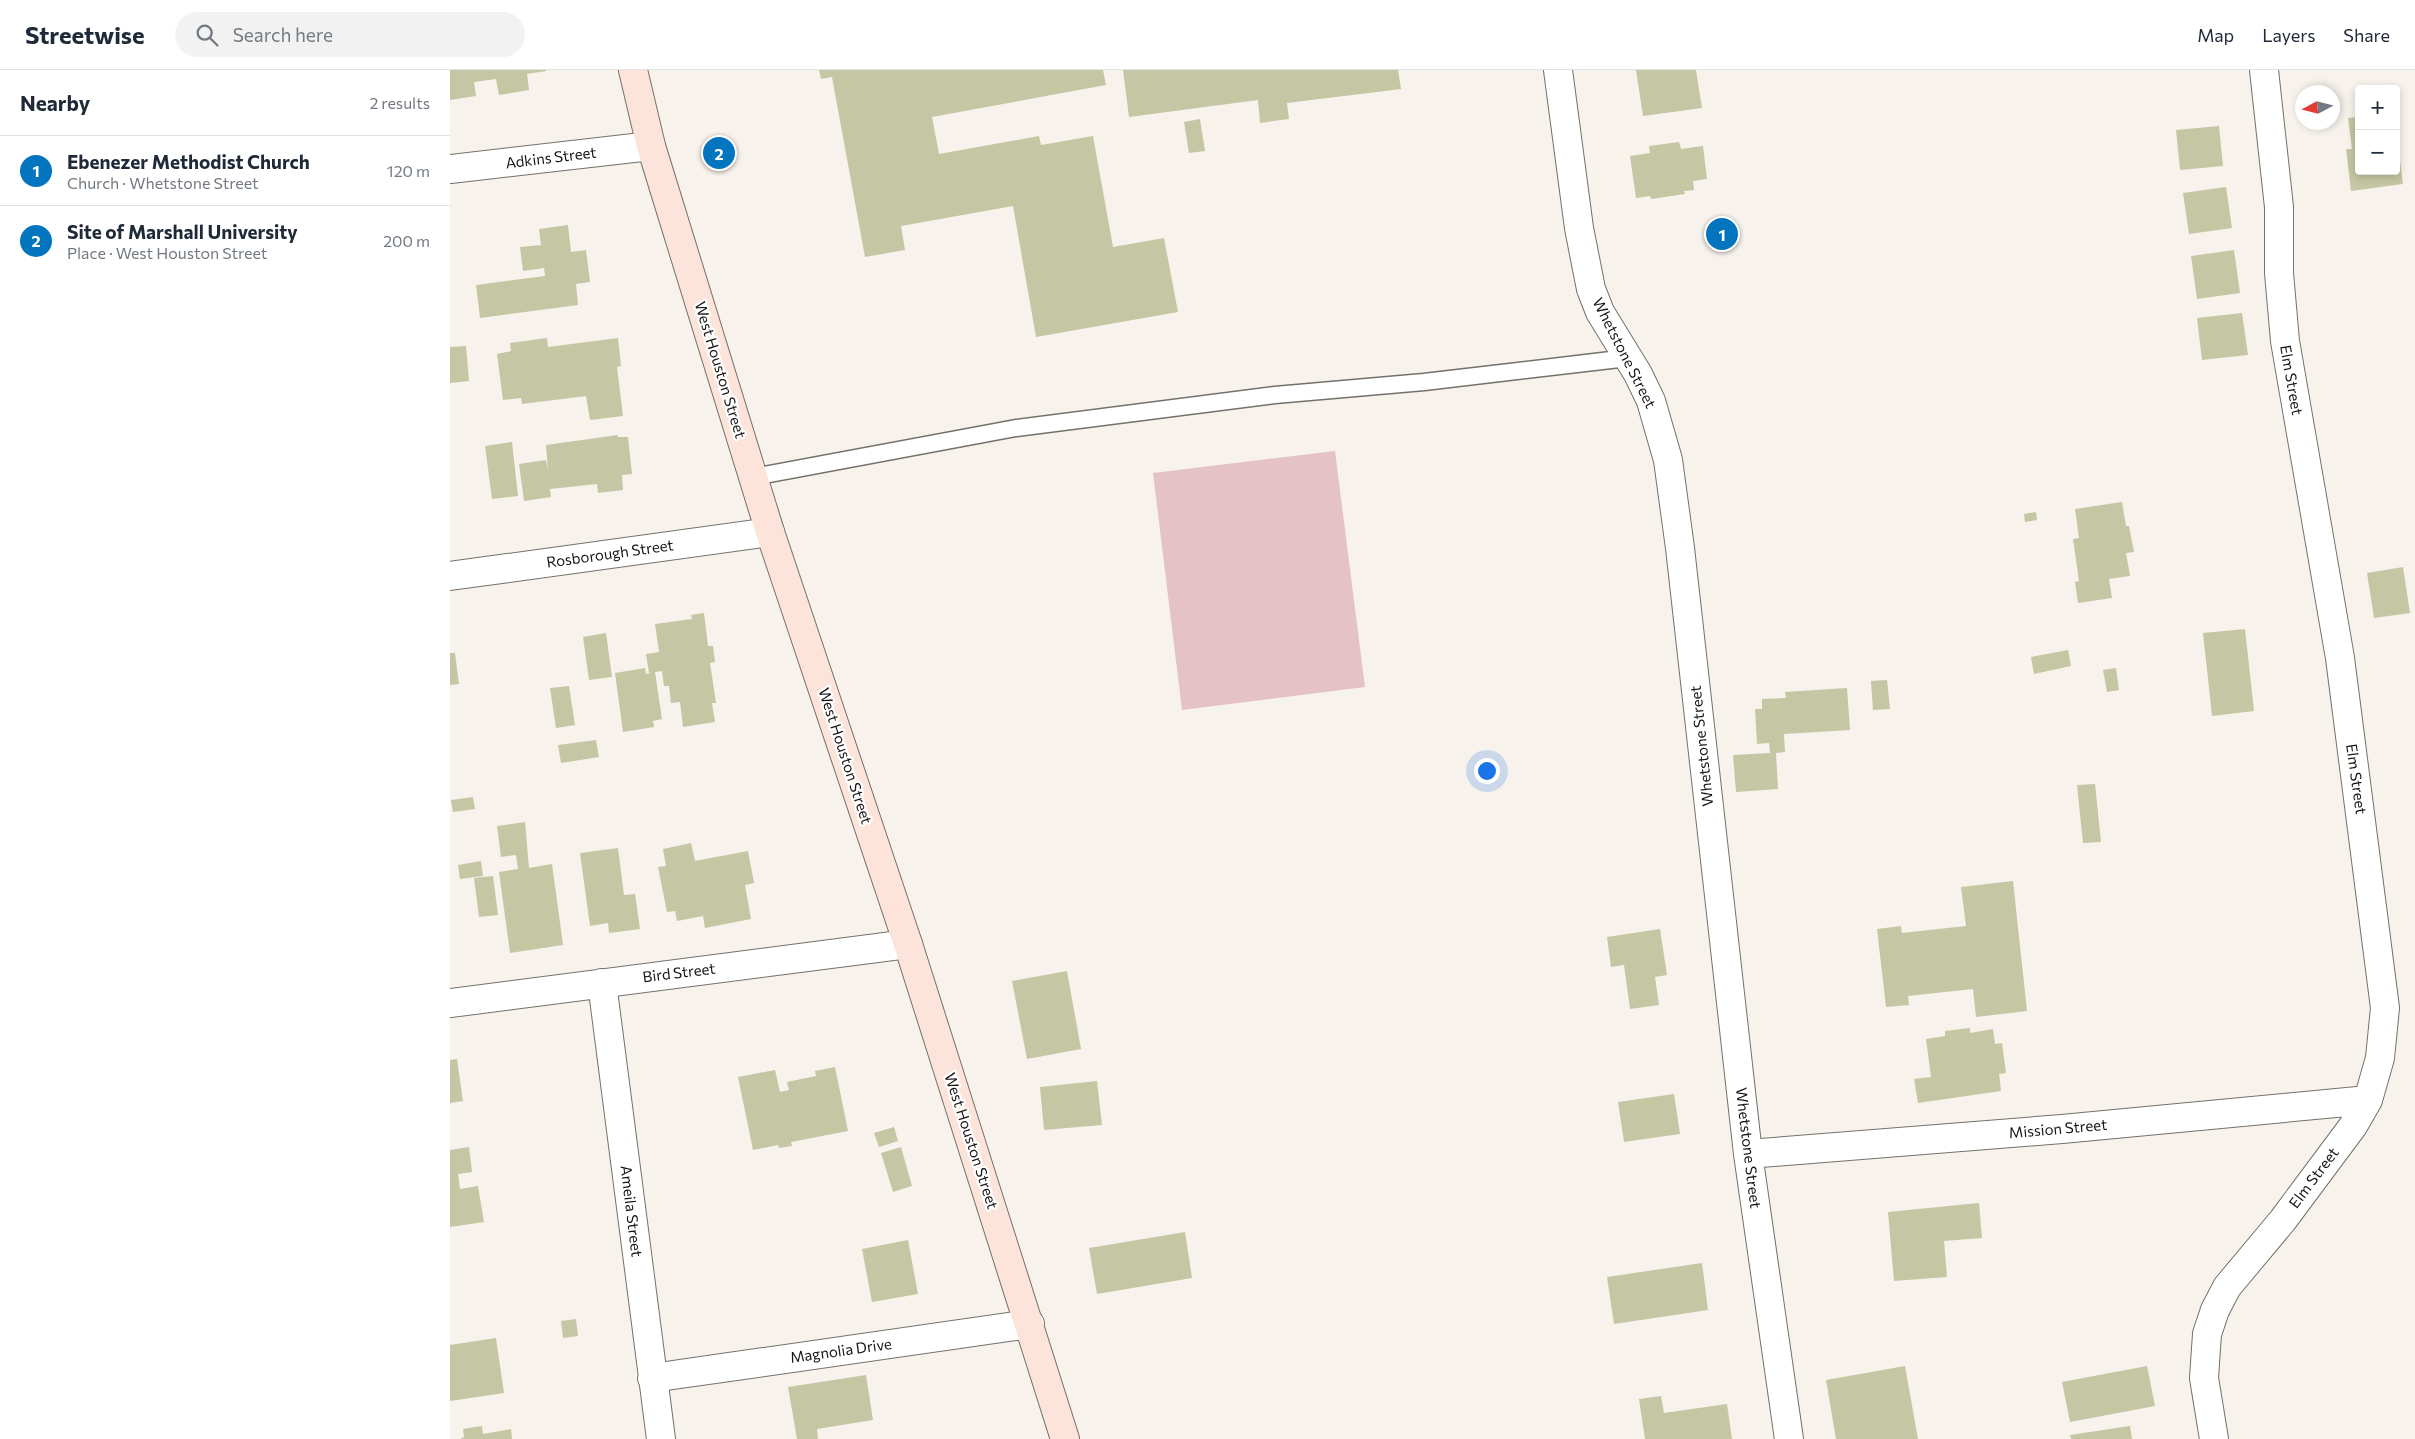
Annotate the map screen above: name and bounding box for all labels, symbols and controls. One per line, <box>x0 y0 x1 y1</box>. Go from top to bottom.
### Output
search box <box>175 12 525 57</box>
text: Streetwise <box>25 20 145 49</box>
icon: search <box>193 21 221 49</box>
text: Search here <box>233 23 333 46</box>
text: Map <box>2197 24 2234 46</box>
text: Layers <box>2262 24 2315 46</box>
text: Share <box>2343 24 2390 46</box>
north arrow <box>2295 85 2340 130</box>
map controls <box>2355 85 2400 175</box>
button: + <box>2355 85 2400 130</box>
text: Nearby <box>20 90 90 115</box>
text: 2 results <box>369 93 430 112</box>
button: − <box>2355 130 2400 175</box>
pin: 2 <box>703 134 735 172</box>
street label: Adkins Street <box>504 143 597 172</box>
text: Ebenezer Methodist Church <box>67 150 310 173</box>
text: 1 <box>32 161 40 180</box>
text: 120 m <box>387 161 430 180</box>
text: Church · Whetstone Street <box>67 173 259 192</box>
pin: 1 <box>1706 215 1738 253</box>
text: Site of Marshall University <box>67 220 298 243</box>
text: 2 <box>31 231 41 250</box>
text: 200 m <box>383 231 430 250</box>
text: Place · West Houston Street <box>67 243 267 262</box>
street label: Whetstone Street <box>1589 294 1660 411</box>
street label: West Houston Street <box>692 299 750 440</box>
street label: Elm Street <box>2277 343 2307 416</box>
street label: Rosborough Street <box>545 535 675 571</box>
street label: West Houston Street <box>815 685 876 826</box>
street label: Whetstone Street <box>1686 685 1716 807</box>
street label: Elm Street <box>2343 742 2371 815</box>
your location <box>1474 758 1500 784</box>
street label: Bird Street <box>641 959 716 985</box>
street label: West Houston Street <box>941 1070 1002 1211</box>
street label: Whetstone Street <box>1733 1087 1765 1209</box>
street label: Mission Street <box>2008 1115 2108 1141</box>
street label: Elm Street <box>2285 1144 2342 1211</box>
street label: Ameila Street <box>617 1164 647 1258</box>
street label: Magnolia Drive <box>789 1334 893 1366</box>

